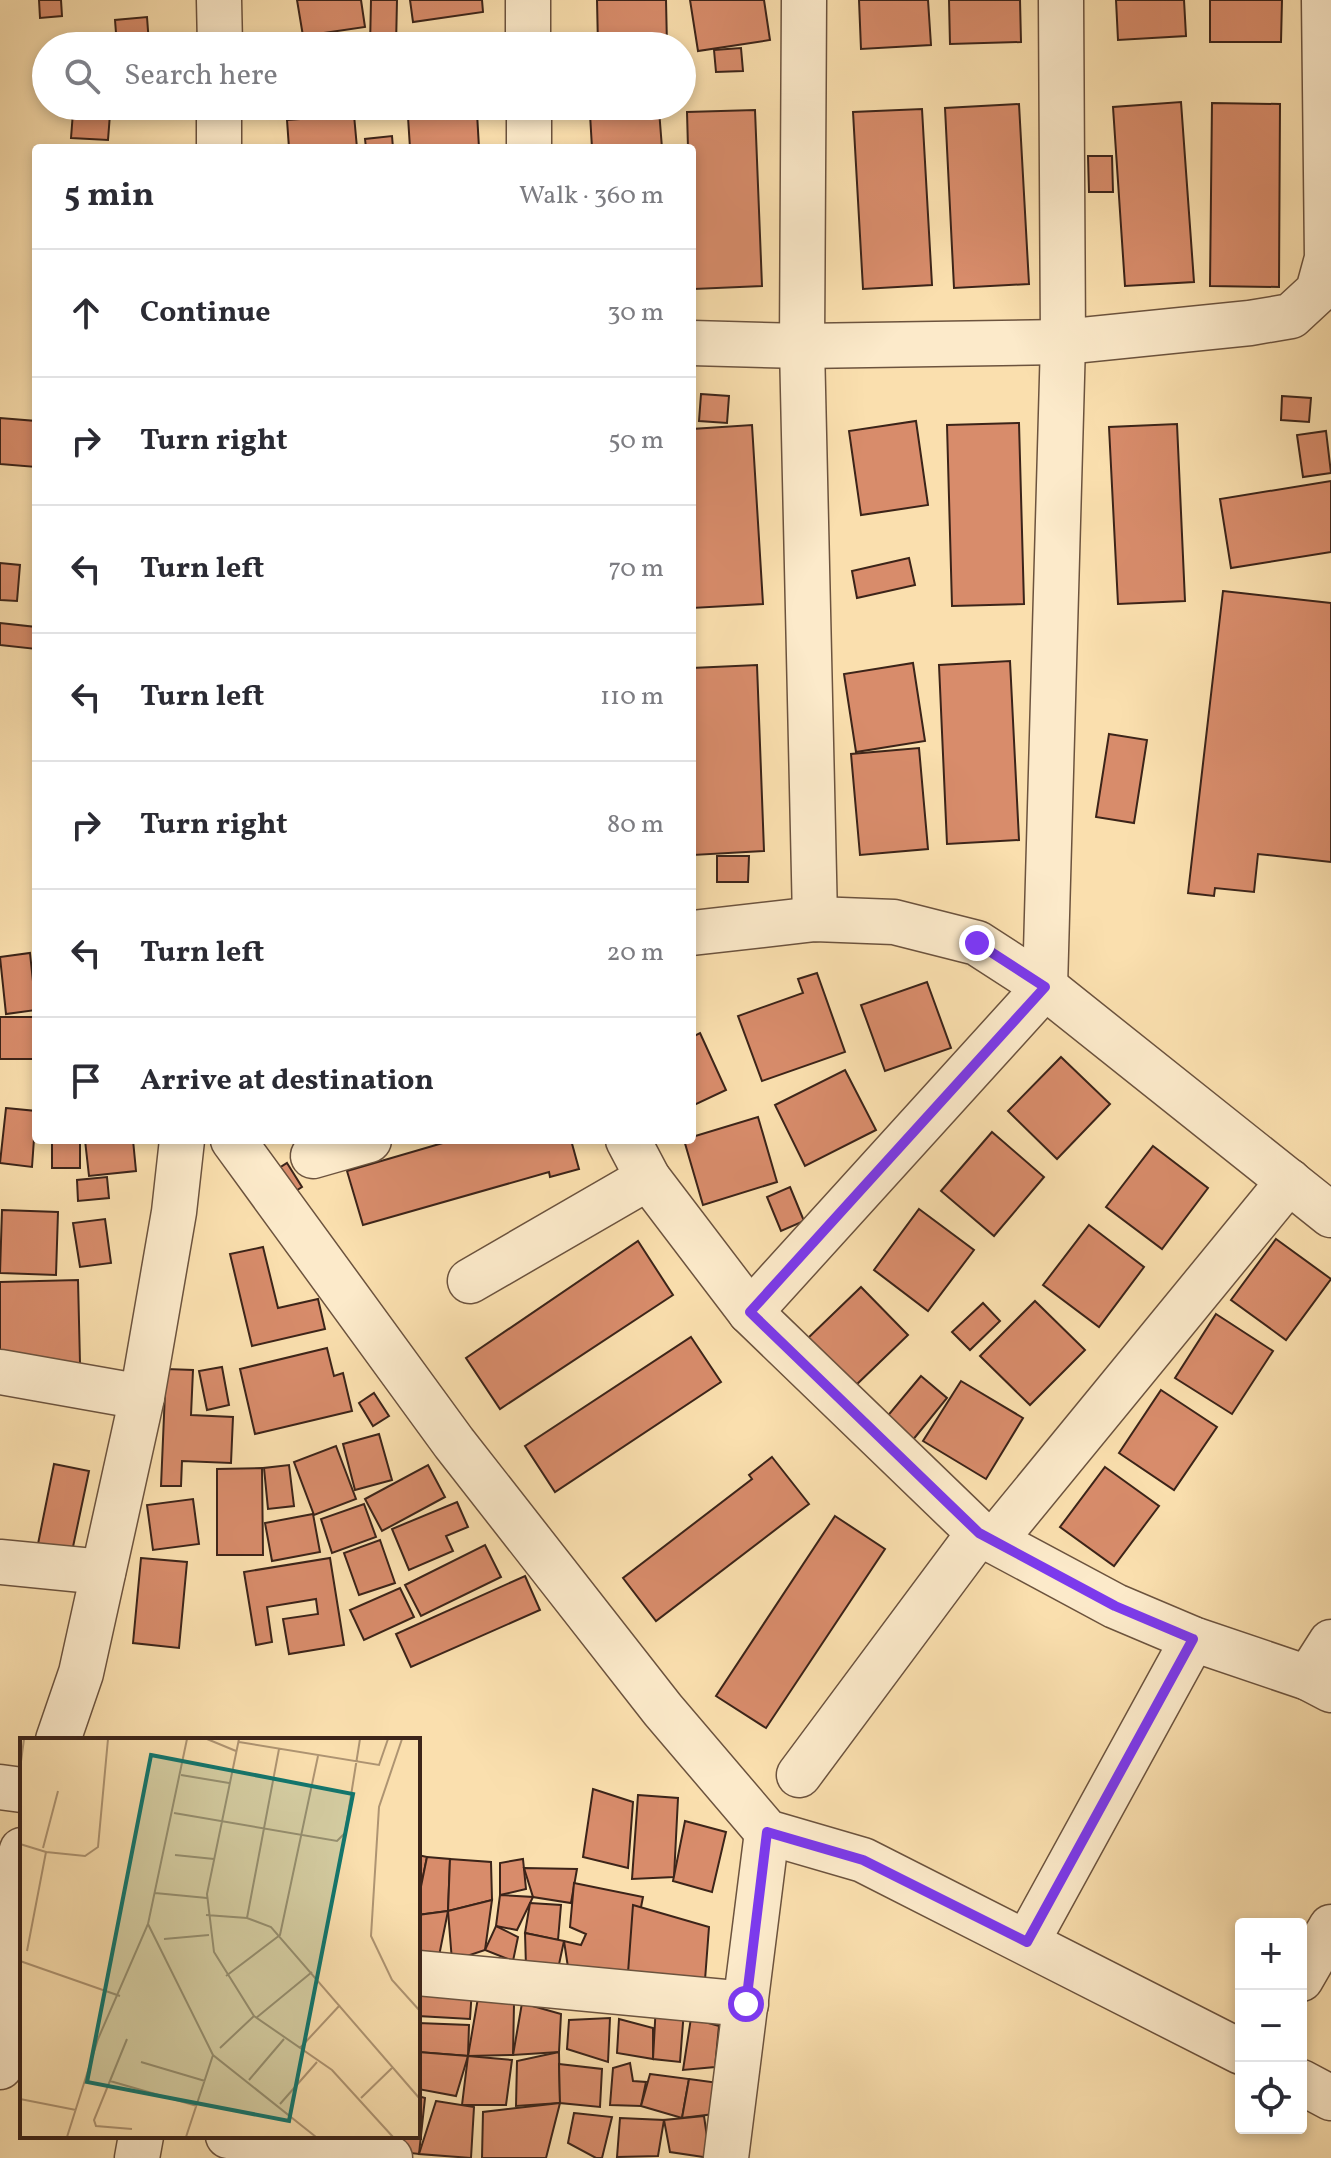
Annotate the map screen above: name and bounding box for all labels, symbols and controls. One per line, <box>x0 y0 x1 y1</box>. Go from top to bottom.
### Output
search box <box>32 32 696 120</box>
icon: search <box>60 54 104 98</box>
text: Search here <box>124 55 278 97</box>
text: 5 min <box>64 173 154 220</box>
text: Walk · 360 m <box>519 178 664 214</box>
icon: ahead <box>64 291 108 335</box>
text: Continue <box>140 292 271 334</box>
text: 30 m <box>607 295 664 331</box>
icon: right <box>64 419 108 463</box>
text: Turn right <box>140 420 288 462</box>
text: 50 m <box>608 423 664 459</box>
icon: left <box>64 547 108 591</box>
text: Turn left <box>140 548 264 590</box>
text: 70 m <box>609 551 664 587</box>
icon: left <box>64 675 108 719</box>
text: Turn left <box>140 676 264 718</box>
text: 110 m <box>600 679 664 715</box>
icon: right <box>64 803 108 847</box>
text: Turn right <box>140 804 288 846</box>
text: 80 m <box>607 807 664 843</box>
route end <box>959 925 995 961</box>
icon: left <box>64 931 108 975</box>
text: Turn left <box>140 932 264 974</box>
text: 20 m <box>606 935 664 971</box>
icon: arrive <box>64 1059 108 1103</box>
text: Arrive at destination <box>140 1060 434 1102</box>
inset map <box>20 1738 420 2138</box>
map controls <box>1235 1918 1307 2134</box>
button: + <box>1235 1918 1307 1990</box>
route start <box>728 1986 764 2022</box>
button: − <box>1235 1990 1307 2062</box>
button: locate <box>1235 2062 1307 2134</box>

